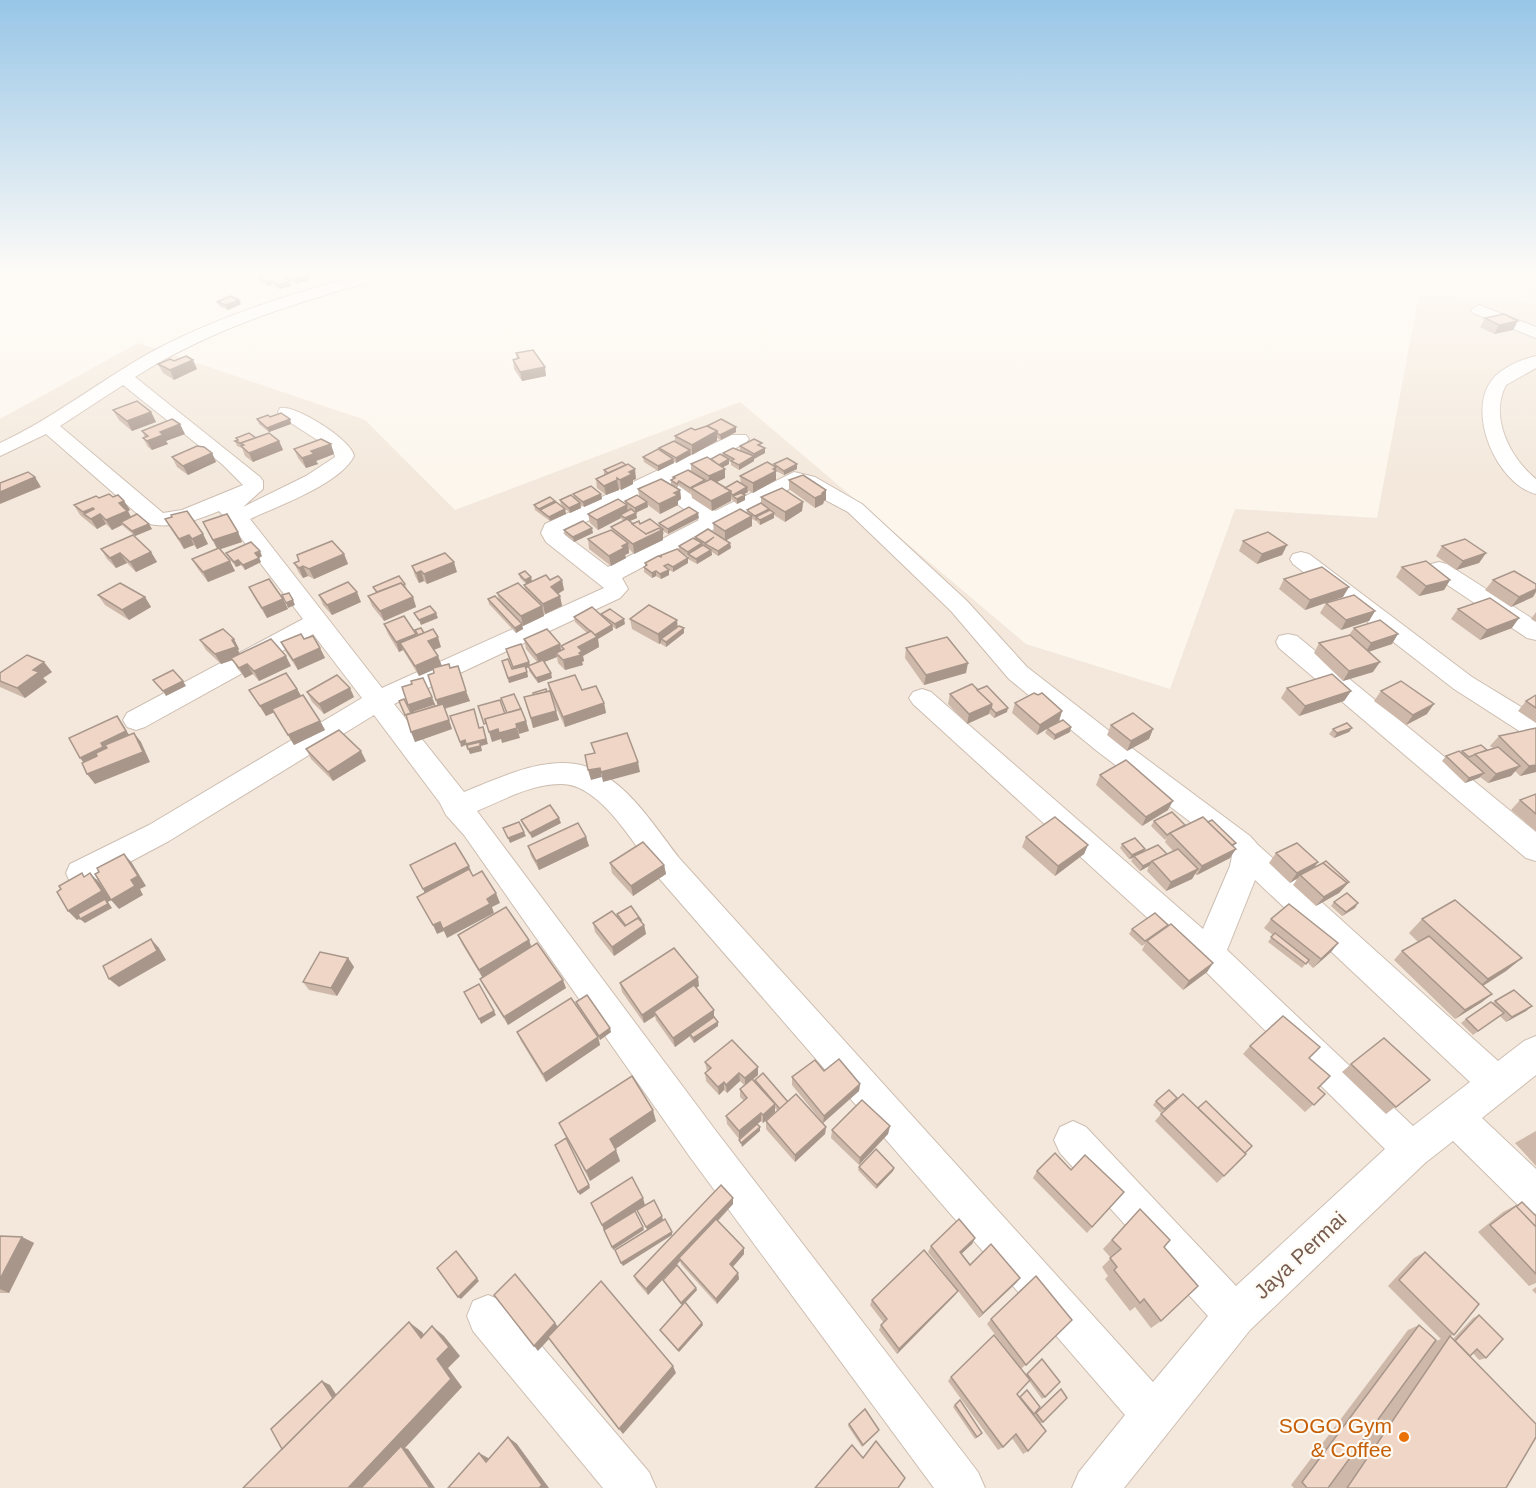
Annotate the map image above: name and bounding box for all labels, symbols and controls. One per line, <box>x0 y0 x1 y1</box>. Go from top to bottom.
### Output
street label: Jaya Permai <box>1249 1207 1351 1303</box>
place label: SOGO Gym & Coffee <box>1279 1414 1392 1461</box>
marker: SOGO Gym & Coffee <box>1397 1430 1411 1444</box>

